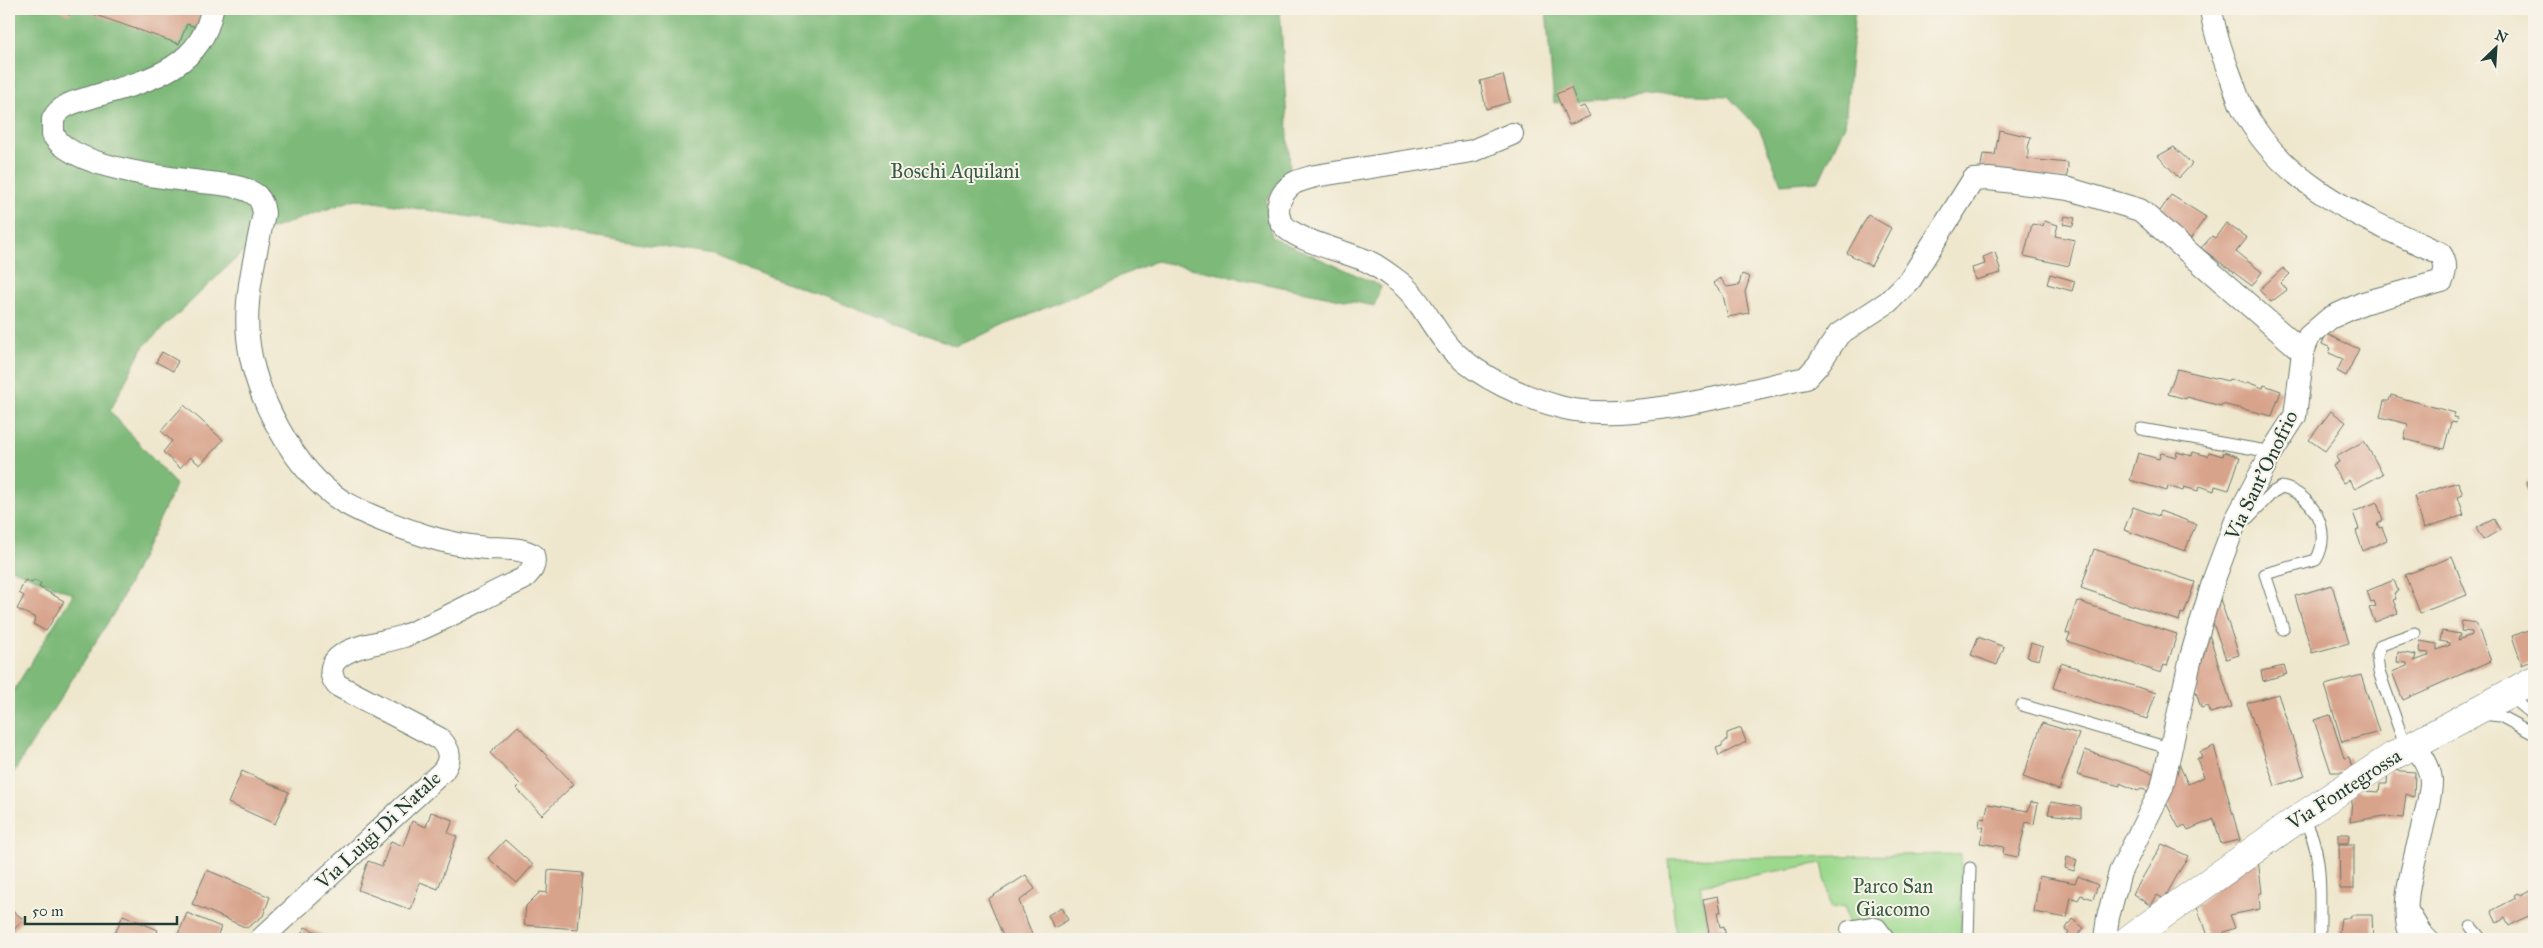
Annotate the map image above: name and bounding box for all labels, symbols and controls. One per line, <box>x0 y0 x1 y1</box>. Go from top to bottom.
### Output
north arrow <box>2470 22 2520 72</box>
text: N <box>2492 26 2510 47</box>
park label: Boschi Aquilani <box>890 159 1020 184</box>
street label: Via Sant'Onofrio <box>2219 406 2303 545</box>
street label: Via Fontegrossa <box>2282 743 2407 836</box>
street label: Via Luigi Di Natale <box>310 766 446 895</box>
park label: Parco San Giacomo <box>1853 874 1934 921</box>
scale bar <box>25 893 178 925</box>
text: 50 m <box>32 902 64 920</box>

